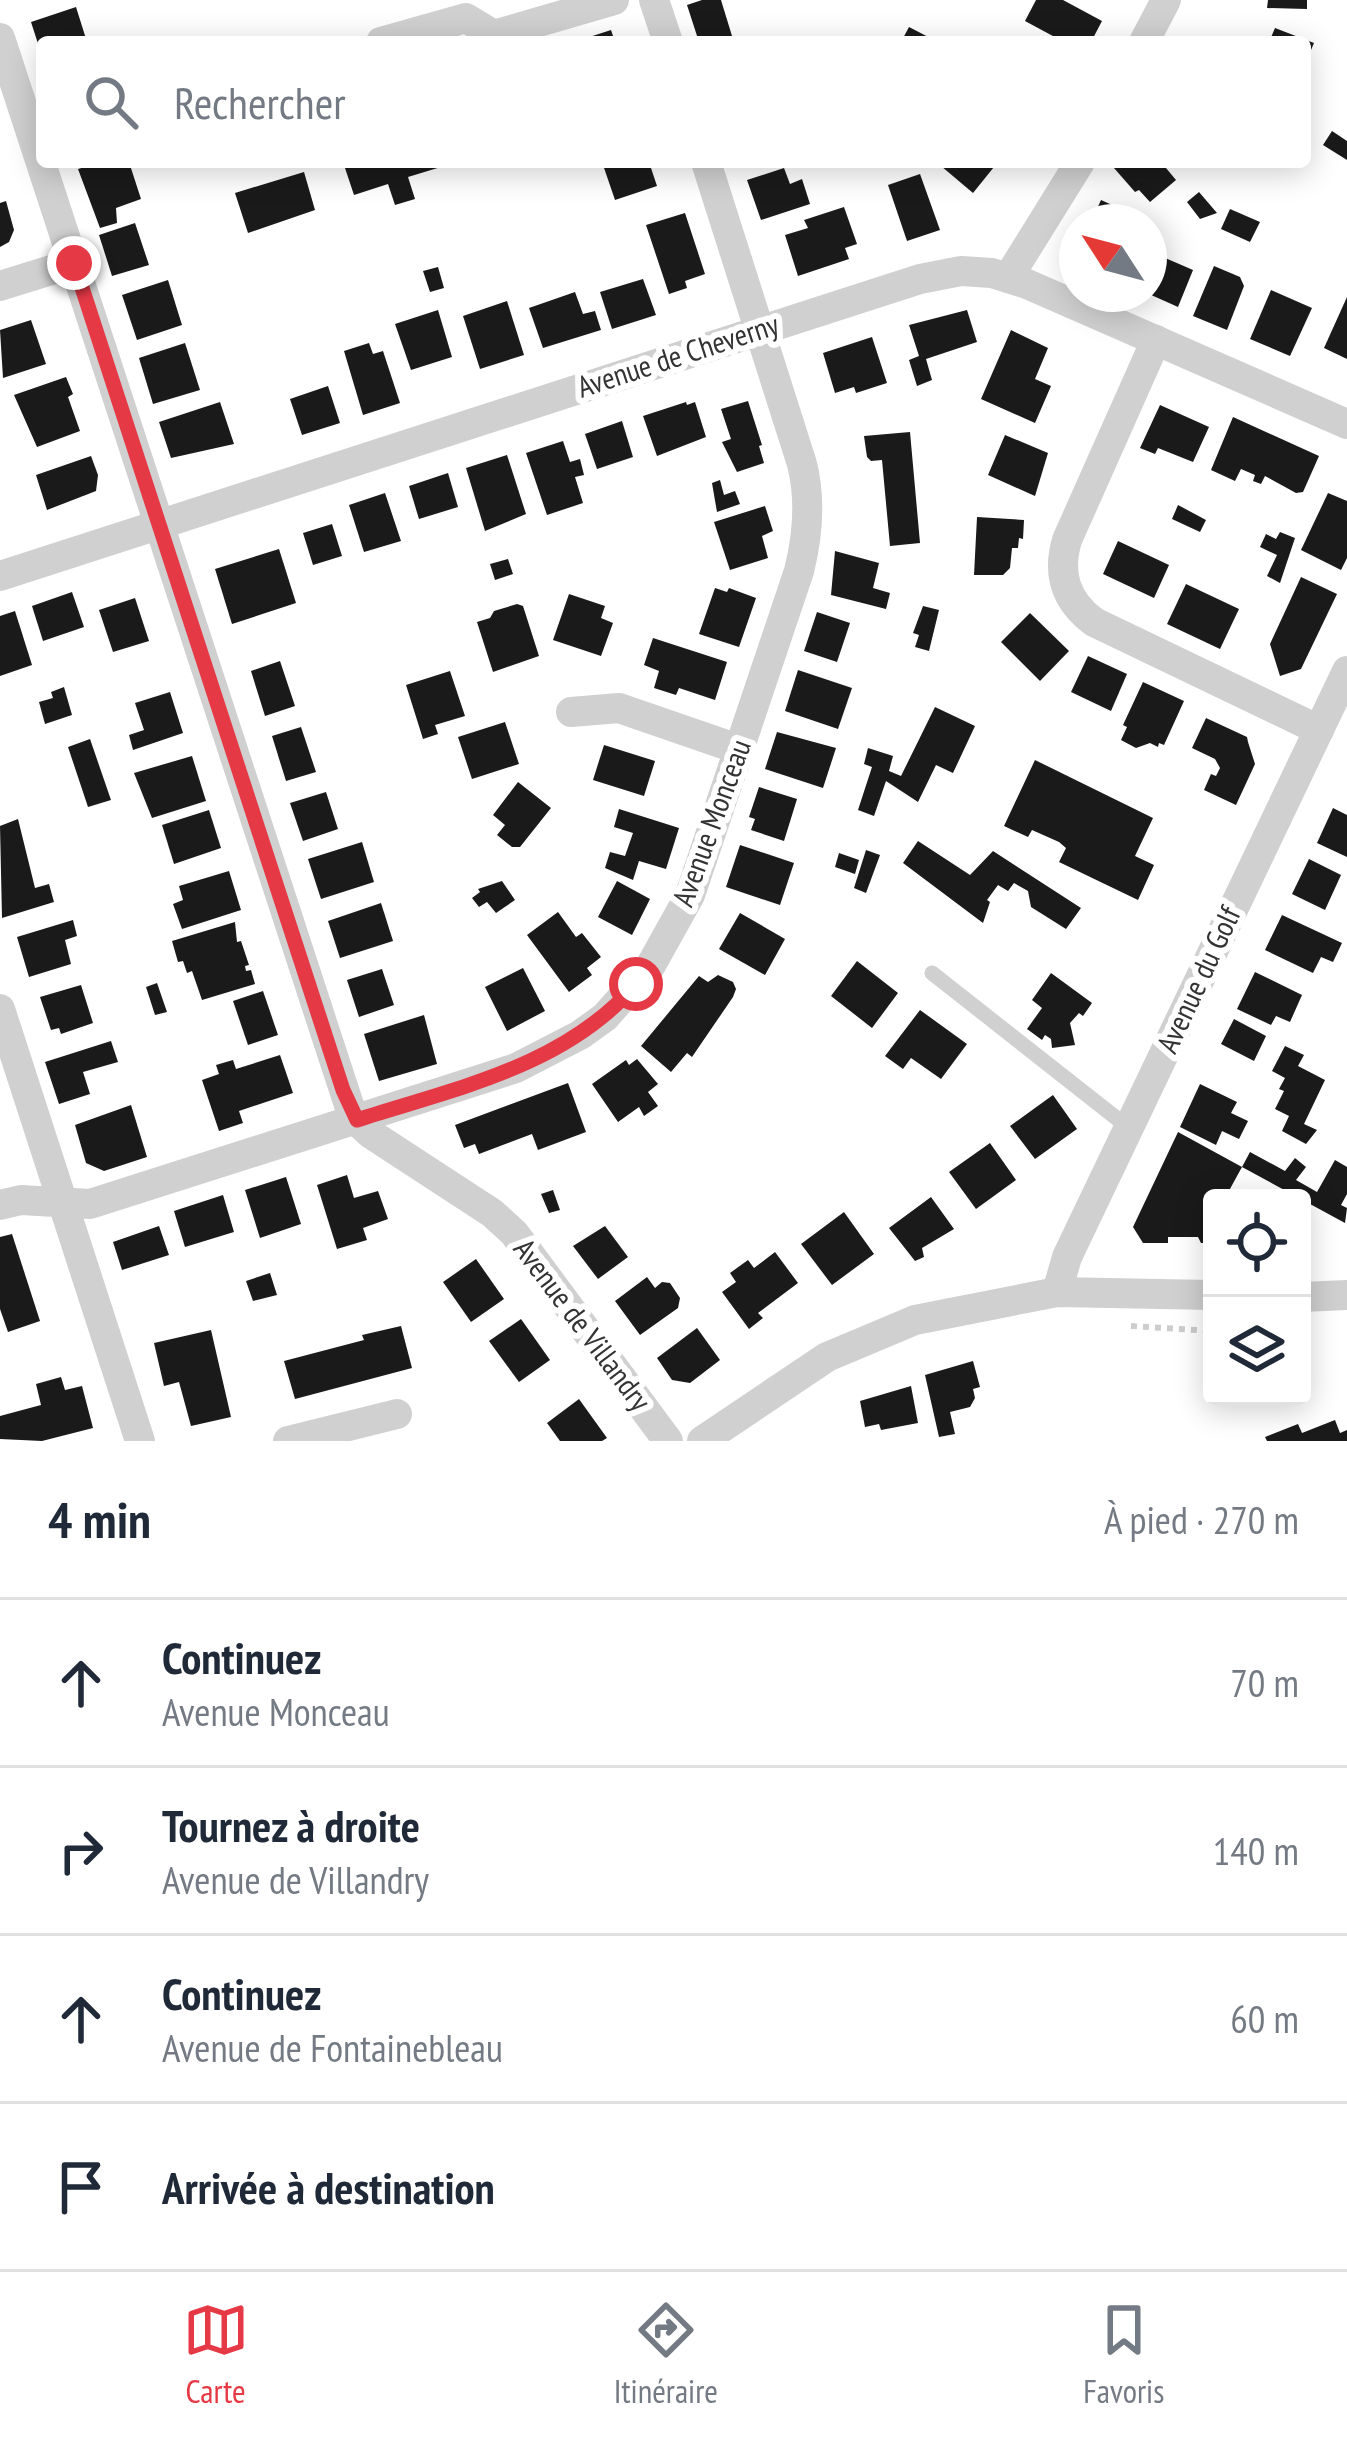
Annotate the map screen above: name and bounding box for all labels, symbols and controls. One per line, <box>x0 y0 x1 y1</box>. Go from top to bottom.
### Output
search box <box>36 36 1311 168</box>
icon: search <box>78 69 144 135</box>
text: Rechercher <box>174 73 346 131</box>
north arrow <box>1059 204 1167 312</box>
route end <box>47 236 101 290</box>
street label: Avenue de Cheverny <box>572 303 784 405</box>
street label: Avenue Monceau <box>662 734 759 911</box>
street label: Avenue du Golf <box>1147 899 1249 1059</box>
route start <box>609 957 663 1011</box>
map controls <box>1203 1189 1311 1405</box>
button: locate <box>1203 1189 1311 1297</box>
street label: Avenue de Villandry <box>506 1230 661 1418</box>
button: layers <box>1203 1297 1311 1405</box>
text: 4 min <box>48 1486 151 1552</box>
text: À pied · 270 m <box>1104 1494 1299 1545</box>
text: Continuez <box>162 1628 321 1686</box>
icon: ahead <box>48 1650 114 1716</box>
text: 70 m <box>1230 1657 1299 1708</box>
text: Avenue Monceau <box>162 1686 390 1737</box>
text: Tournez à droite <box>162 1796 420 1854</box>
icon: right <box>48 1818 114 1884</box>
text: 140 m <box>1213 1825 1299 1876</box>
text: Avenue de Villandry <box>162 1854 429 1905</box>
text: Continuez <box>162 1964 321 2022</box>
icon: ahead <box>48 1986 114 2052</box>
text: 60 m <box>1230 1993 1299 2044</box>
text: Avenue de Fontainebleau <box>162 2022 503 2073</box>
icon: arrive <box>48 2154 114 2220</box>
text: Arrivée à destination <box>162 2158 495 2216</box>
tab: Carte <box>183 2297 249 2412</box>
tab: Itinéraire <box>614 2297 718 2412</box>
tab: Favoris <box>1083 2297 1164 2412</box>

